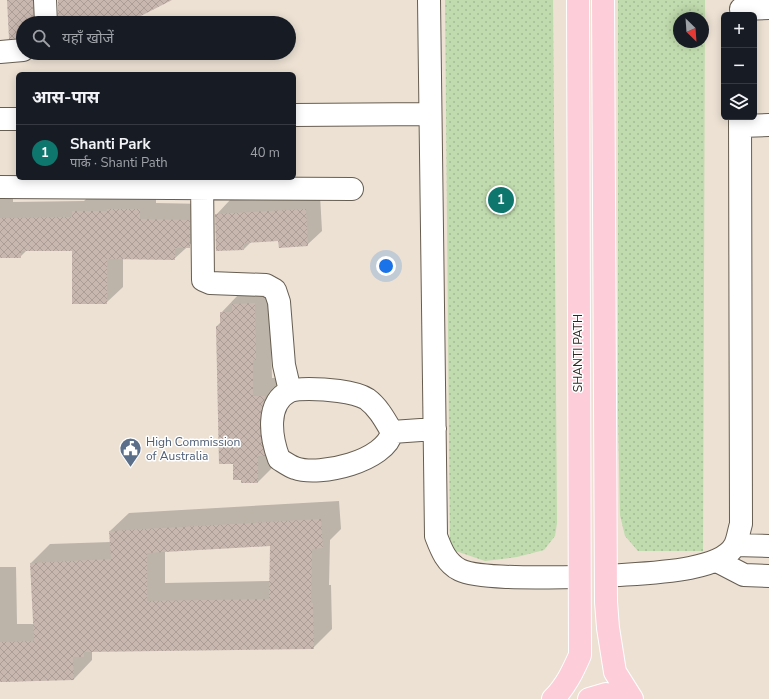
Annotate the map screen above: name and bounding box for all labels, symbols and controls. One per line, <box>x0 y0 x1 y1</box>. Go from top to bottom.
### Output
north arrow <box>673 12 709 48</box>
map controls <box>721 12 757 120</box>
button: + <box>721 12 757 48</box>
search box <box>16 16 296 60</box>
icon: search <box>30 27 52 49</box>
text: यहाँ खोजें <box>62 28 114 48</box>
button: − <box>721 48 757 84</box>
button: layers <box>721 84 757 120</box>
text: आस-पास <box>32 86 99 109</box>
text: Shanti Park <box>70 134 150 154</box>
text: 1 <box>41 144 49 162</box>
text: 40 m <box>250 144 280 162</box>
text: पार्क · Shanti Path <box>70 154 168 172</box>
pin: 1 <box>488 185 514 215</box>
your location <box>376 256 396 276</box>
street label: SHANTI PATH <box>570 314 586 392</box>
place label: High Commission of Australia <box>146 434 240 464</box>
public building icon: High Commission of Australia <box>118 436 144 469</box>

